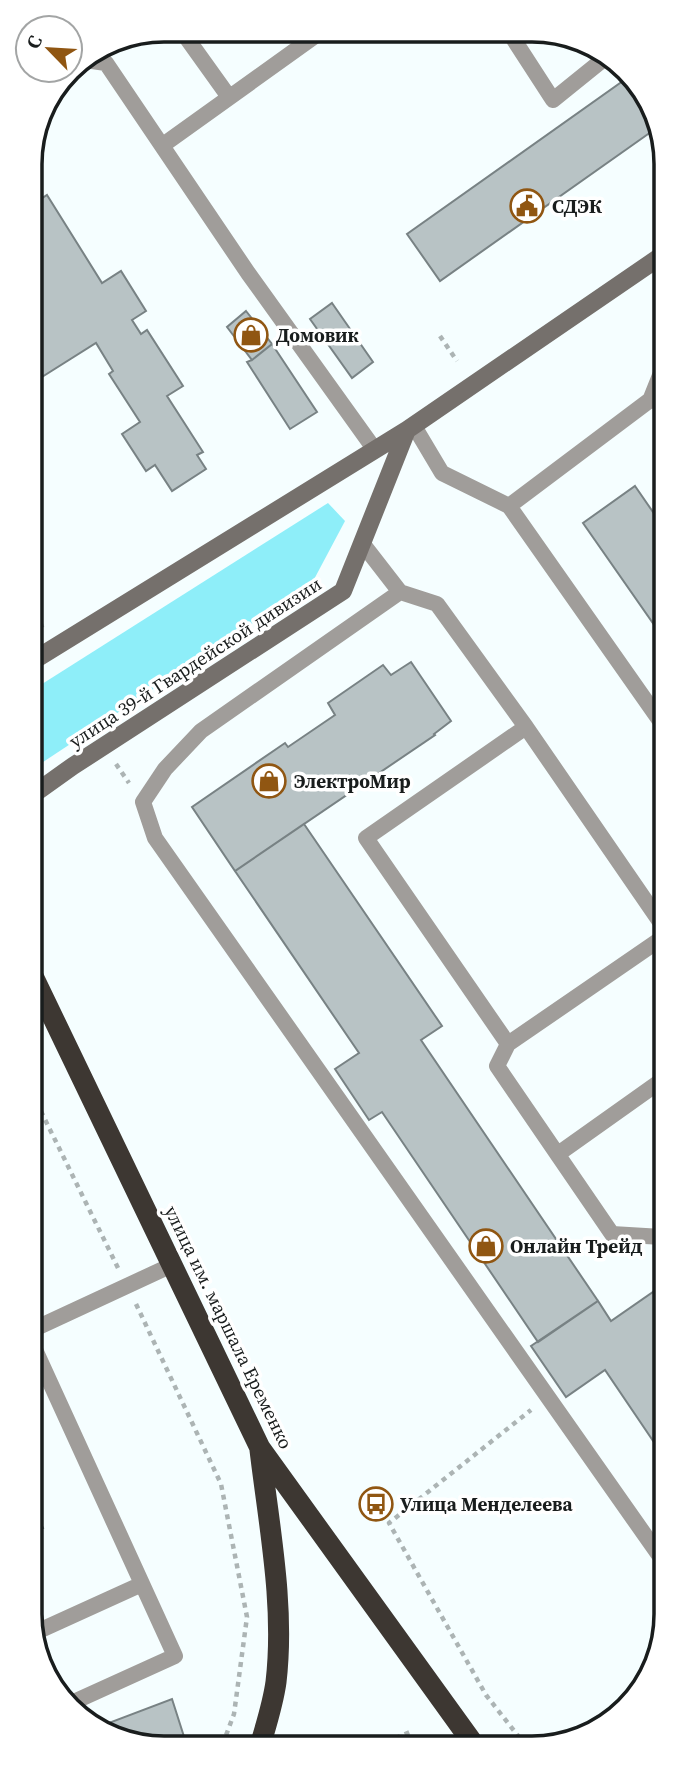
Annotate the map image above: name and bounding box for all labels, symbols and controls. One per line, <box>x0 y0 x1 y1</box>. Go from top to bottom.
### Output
north arrow <box>14 14 84 84</box>
text: С <box>19 31 48 53</box>
public building icon: СДЭК <box>508 187 546 225</box>
place label: СДЭК <box>552 193 603 219</box>
shop icon: Домовик <box>232 316 270 354</box>
place label: Домовик <box>276 322 360 348</box>
street label: улица 39-й Гвардейской дивизии <box>64 570 326 754</box>
shop icon: ЭлектроМир <box>250 762 288 800</box>
place label: ЭлектроМир <box>294 768 411 794</box>
street label: улица им. маршала Еременко <box>159 1201 299 1453</box>
shop icon: Онлайн Трейд <box>467 1227 505 1265</box>
place label: Онлайн Трейд <box>510 1233 643 1259</box>
bus stop icon: Улица Менделеева <box>357 1485 395 1523</box>
place label: Улица Менделеева <box>400 1491 573 1517</box>

